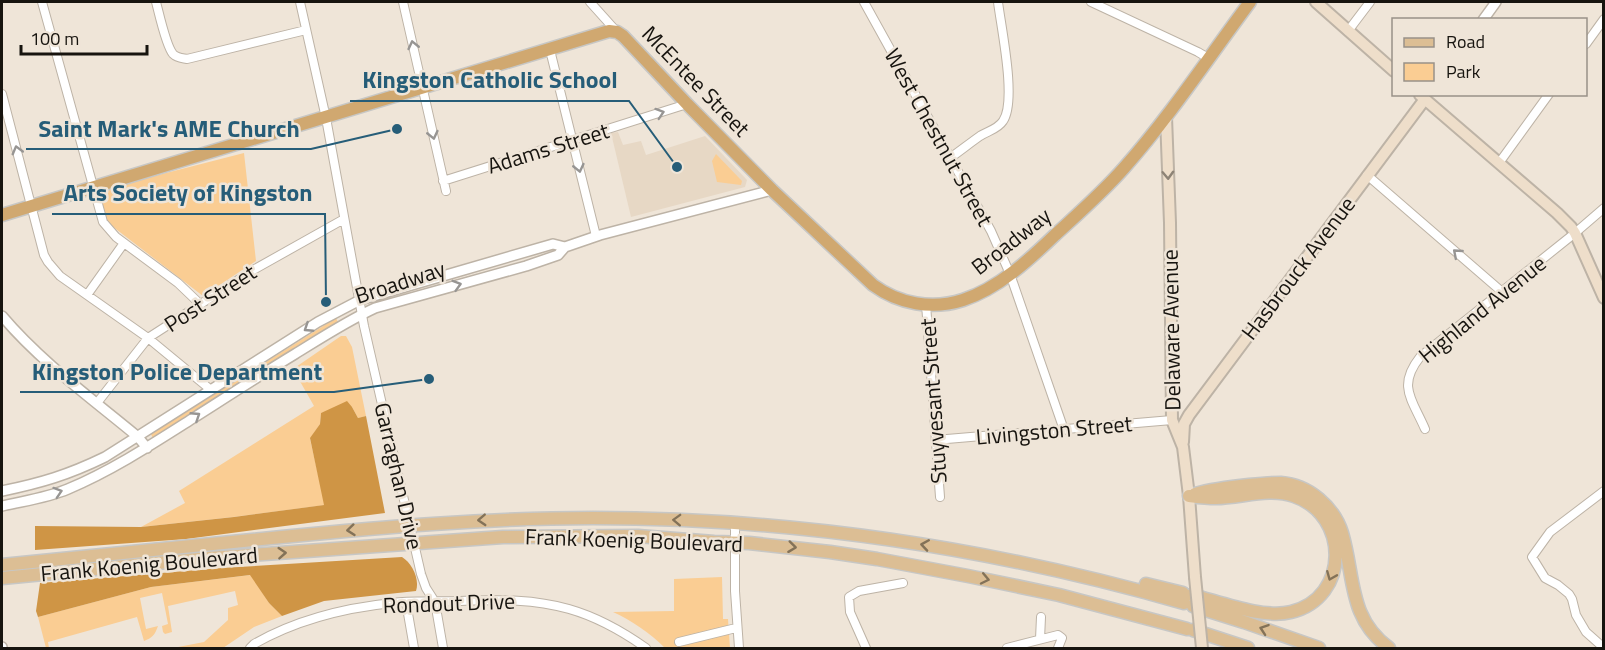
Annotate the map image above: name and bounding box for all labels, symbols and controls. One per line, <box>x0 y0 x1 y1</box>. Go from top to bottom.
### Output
scale bar <box>21 18 147 56</box>
street label: McEntee Street <box>634 18 758 145</box>
legend <box>1392 18 1587 96</box>
text: 100 m <box>30 25 79 52</box>
text: Road <box>1446 28 1485 55</box>
one-way arrow <box>407 40 420 50</box>
street label: West Chestnut Street <box>876 42 1002 232</box>
text: Park <box>1446 58 1481 85</box>
callout: Kingston Catholic School <box>350 59 629 101</box>
text: Kingston Catholic School <box>362 61 618 97</box>
callout: Saint Mark's AME Church <box>26 107 311 149</box>
one-way arrow <box>654 108 665 121</box>
text: Saint Mark's AME Church <box>38 110 300 146</box>
street label: Adams Street <box>483 113 613 183</box>
one-way arrow <box>426 130 439 140</box>
one-way arrow <box>11 145 24 155</box>
one-way arrow <box>572 163 585 173</box>
one-way arrow <box>1162 171 1175 180</box>
callout: Arts Society of Kingston <box>52 172 325 214</box>
text: Arts Society of Kingston <box>64 174 312 210</box>
street label: Hasbrouck Avenue <box>1233 189 1363 347</box>
street label: Broadway <box>964 199 1059 283</box>
street label: Highland Avenue <box>1411 247 1553 371</box>
street label: Delaware Avenue <box>1153 249 1189 411</box>
one-way arrow <box>1453 249 1464 260</box>
street label: Broadway <box>350 251 450 313</box>
street label: Post Street <box>157 255 263 341</box>
one-way arrow <box>452 280 462 292</box>
street label: Stuyvesant Street <box>910 317 956 485</box>
one-way arrow <box>304 321 315 332</box>
callout: Kingston Police Department <box>20 350 334 392</box>
text: Kingston Police Department <box>32 353 323 389</box>
street label: Garraghan Drive <box>366 399 432 553</box>
street label: Livingston Street <box>974 406 1134 454</box>
one-way arrow <box>190 412 200 424</box>
one-way arrow <box>52 487 63 499</box>
one-way arrow <box>672 513 681 526</box>
one-way arrow <box>477 514 486 527</box>
street label: Frank Koenig Boulevard <box>525 519 743 561</box>
one-way arrow <box>347 523 356 536</box>
street label: Frank Koenig Boulevard <box>39 538 259 590</box>
one-way arrow <box>920 539 929 551</box>
one-way arrow <box>788 540 797 553</box>
one-way arrow <box>277 547 286 560</box>
one-way arrow <box>1326 570 1338 581</box>
one-way arrow <box>979 572 989 585</box>
street label: Rondout Drive <box>382 584 516 622</box>
one-way arrow <box>1259 623 1270 636</box>

